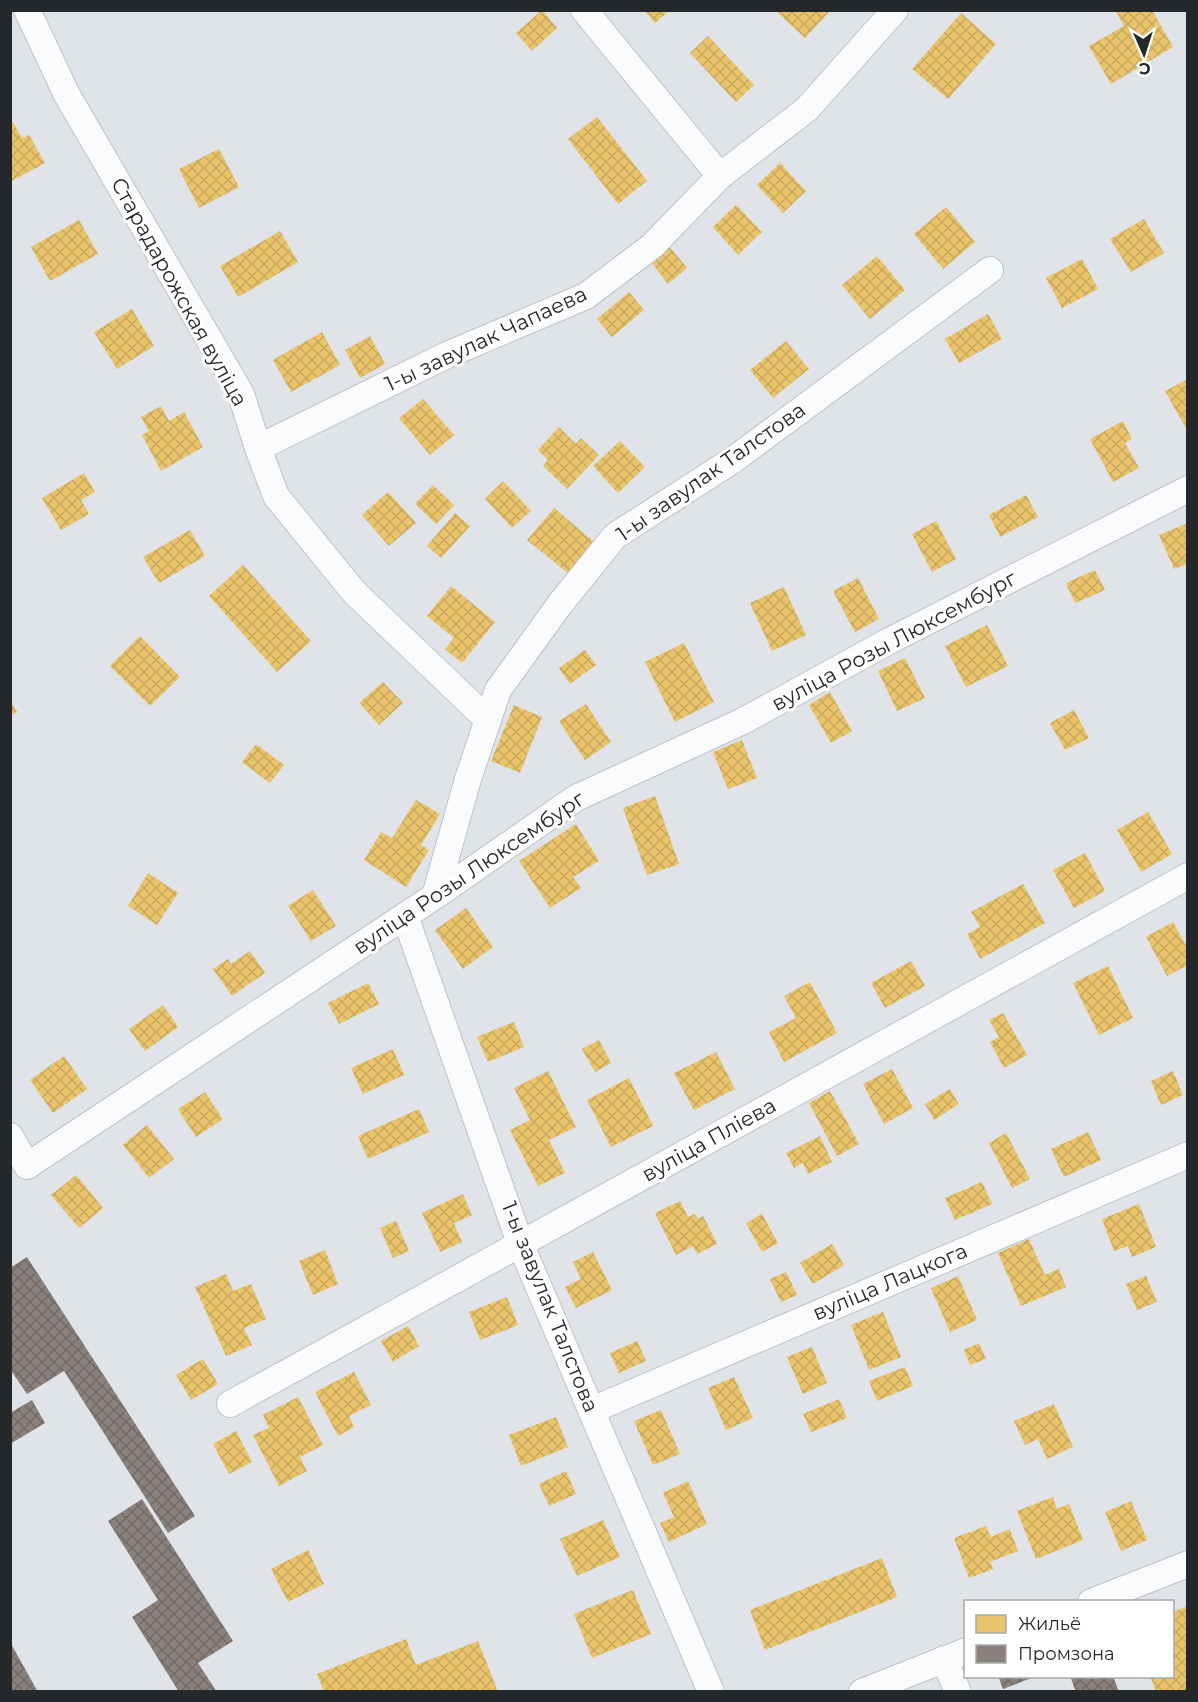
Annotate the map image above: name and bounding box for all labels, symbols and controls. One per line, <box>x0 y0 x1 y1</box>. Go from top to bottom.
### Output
north arrow <box>1114 24 1174 84</box>
text: С <box>1138 59 1151 78</box>
street label: Старадарожская вуліца <box>106 173 253 411</box>
street label: 1-ы завулак Чапаева <box>381 281 591 396</box>
street label: 1-ы завулак Талстова <box>611 397 810 546</box>
street label: вуліца Розы Люксембург <box>767 565 1020 716</box>
street label: вуліца Розы Люксембург <box>348 786 589 959</box>
street label: вуліца Пліева <box>637 1092 780 1187</box>
street label: 1-ы завулак Талстова <box>497 1198 604 1416</box>
street label: вуліца Лацкога <box>809 1238 971 1325</box>
legend <box>964 1600 1174 1678</box>
text: Жильё <box>1018 1613 1081 1635</box>
text: Промзона <box>1018 1643 1115 1665</box>

